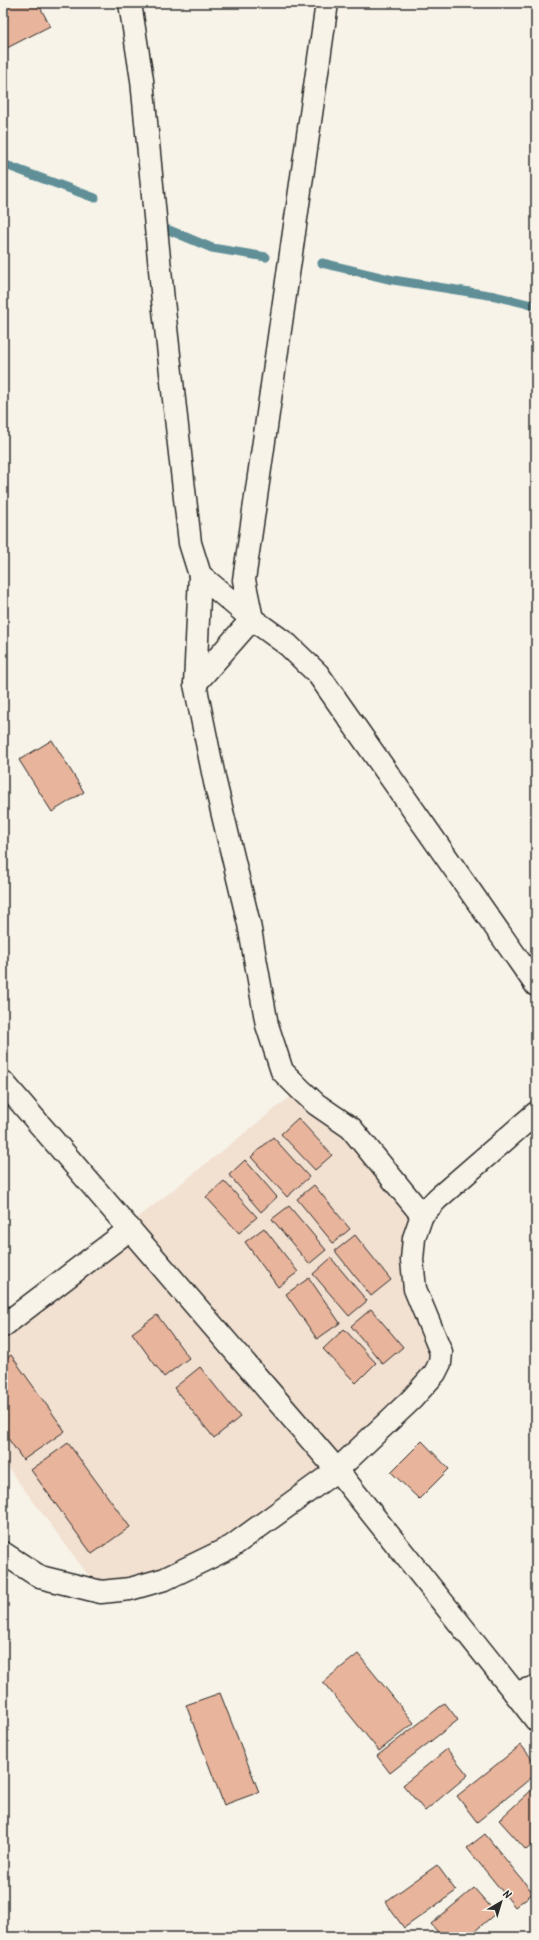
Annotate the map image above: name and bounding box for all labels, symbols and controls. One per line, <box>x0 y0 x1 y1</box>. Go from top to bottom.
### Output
north arrow <box>481 1882 521 1922</box>
text: N <box>498 1886 515 1904</box>

